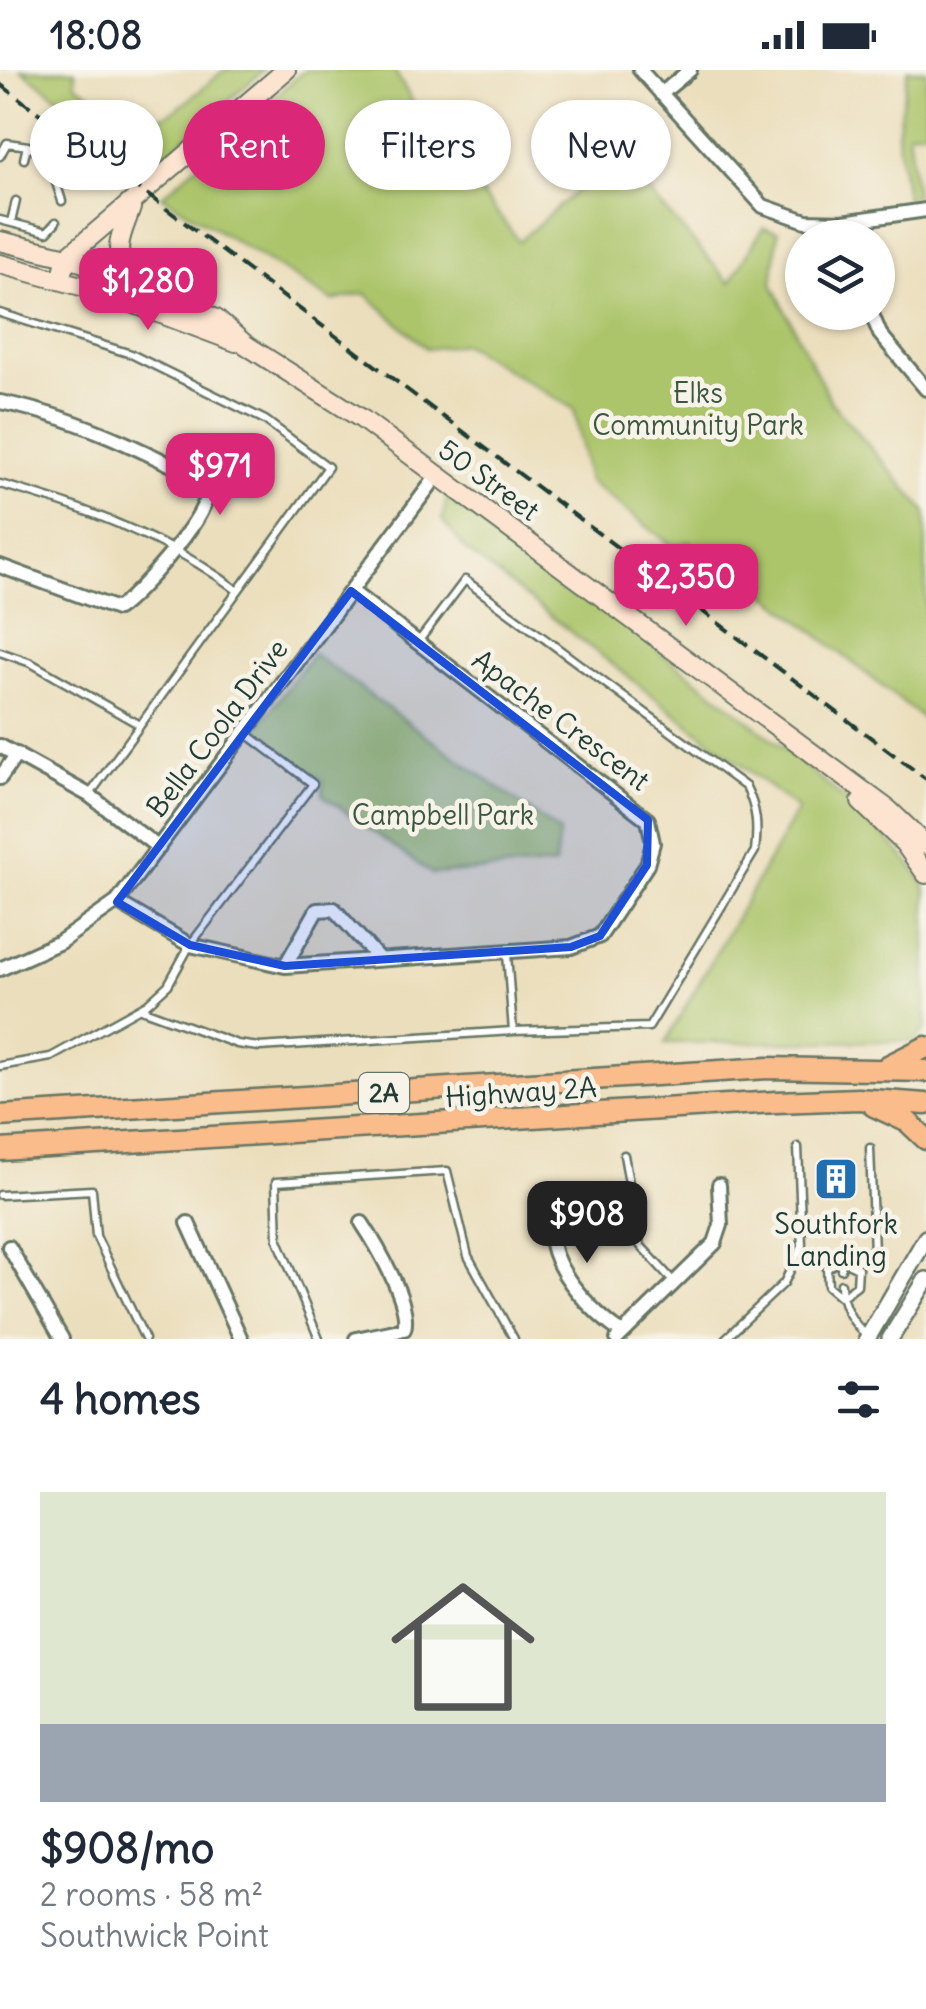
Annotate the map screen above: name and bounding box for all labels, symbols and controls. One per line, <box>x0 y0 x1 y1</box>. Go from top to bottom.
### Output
text: 18:08 <box>50 12 142 59</box>
chip: Buy <box>30 100 163 190</box>
chip: Rent <box>183 100 325 190</box>
chip: Filters <box>345 100 511 190</box>
chip: New <box>531 100 671 190</box>
map controls <box>785 220 895 330</box>
button: layers <box>785 220 895 330</box>
pin: $1,280 <box>67 248 229 333</box>
text: $1,280 <box>101 260 195 301</box>
park label: Elks Community Park <box>592 375 804 443</box>
street label: 50 Street <box>432 431 546 529</box>
pin: $971 <box>161 433 279 518</box>
text: $971 <box>188 445 252 486</box>
pin: $2,350 <box>605 544 767 629</box>
text: $2,350 <box>636 556 736 597</box>
street label: Bella Coola Drive <box>138 632 296 824</box>
street label: Apache Crescent <box>465 642 657 798</box>
park label: Campbell Park <box>352 797 534 833</box>
street label: Highway 2A <box>444 1069 598 1115</box>
road number: 2A <box>359 1073 409 1113</box>
building icon: Southfork Landing <box>813 1156 859 1202</box>
pin: $908 <box>528 1181 646 1266</box>
text: $908 <box>549 1193 625 1234</box>
place label: Southfork Landing <box>774 1206 898 1274</box>
icon: filters <box>831 1372 886 1427</box>
text: 4 homes <box>40 1373 201 1425</box>
icon: home <box>373 1557 553 1737</box>
text: $908/mo <box>40 1822 214 1874</box>
text: 2 rooms · 58 m² <box>40 1874 263 1915</box>
text: Southwick Point <box>40 1915 269 1956</box>

